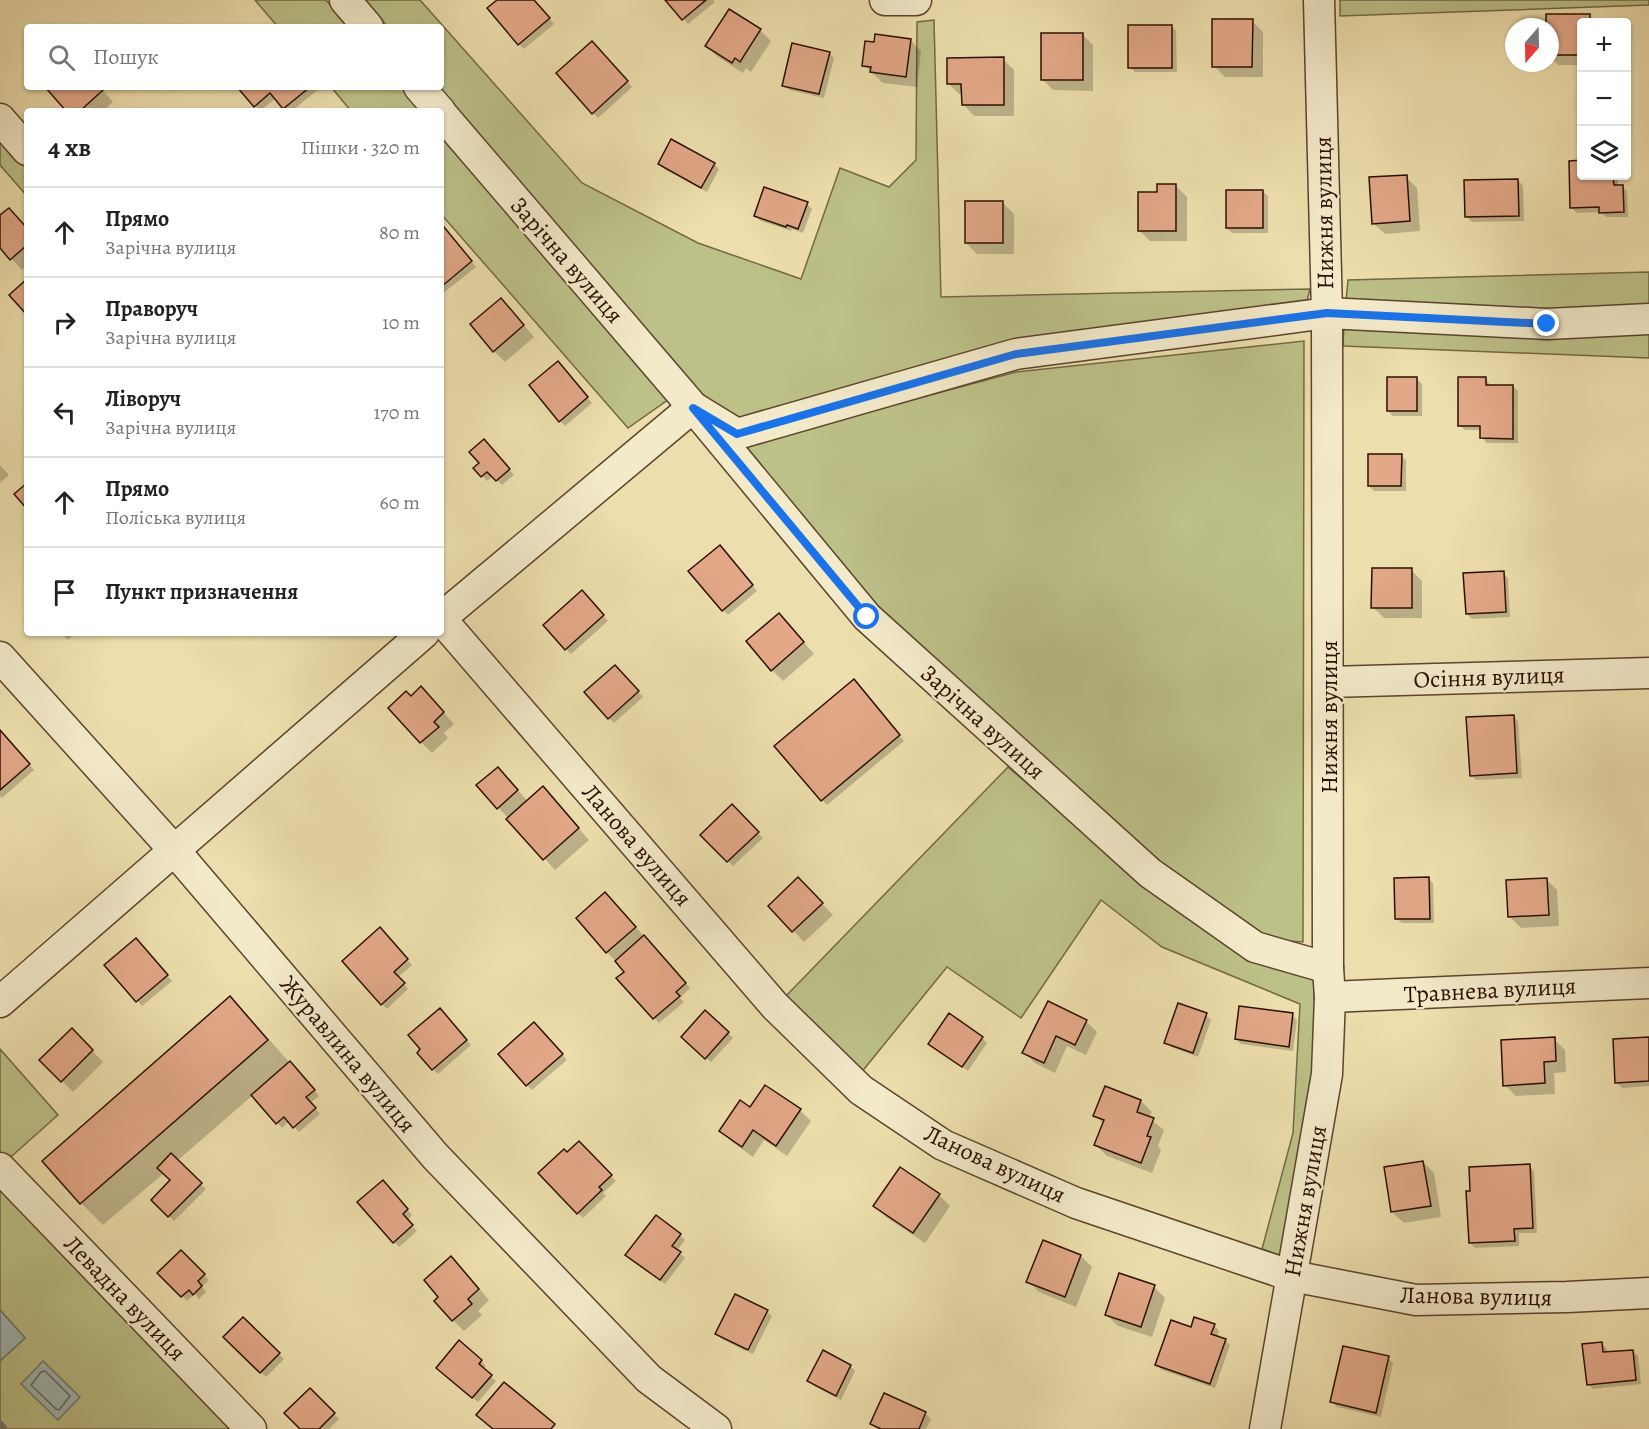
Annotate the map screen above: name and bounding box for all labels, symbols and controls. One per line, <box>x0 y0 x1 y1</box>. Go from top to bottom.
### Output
north arrow <box>1505 18 1559 72</box>
map controls <box>1577 18 1631 180</box>
button: + <box>1577 18 1631 72</box>
search box <box>24 24 444 90</box>
icon: search <box>45 41 78 74</box>
text: Пошук <box>93 42 159 72</box>
button: − <box>1577 72 1631 126</box>
button: layers <box>1577 126 1631 180</box>
text: 4 хв <box>48 130 91 165</box>
text: Пішки · 320 m <box>301 134 420 161</box>
street label: Нижня вулиця <box>1307 136 1341 290</box>
street label: Зарічна вулиця <box>503 190 631 330</box>
text: Прямо <box>105 204 169 234</box>
icon: ahead <box>48 216 81 249</box>
text: 80 m <box>379 219 420 246</box>
text: Зарічна вулиця <box>105 234 236 261</box>
text: Праворуч <box>105 294 198 324</box>
icon: right <box>48 306 81 339</box>
text: 10 m <box>382 309 420 336</box>
route end <box>1533 310 1559 336</box>
text: Зарічна вулиця <box>105 324 236 351</box>
text: Ліворуч <box>105 384 181 414</box>
icon: left <box>48 396 81 429</box>
text: 170 m <box>374 399 420 426</box>
text: Зарічна вулиця <box>105 414 236 441</box>
text: Прямо <box>105 474 169 504</box>
icon: ahead <box>48 486 81 519</box>
text: 60 m <box>380 489 420 516</box>
text: Поліська вулиця <box>105 504 246 531</box>
icon: arrive <box>48 576 81 609</box>
text: Пункт призначення <box>105 577 298 607</box>
route start <box>853 603 879 629</box>
street label: Нижня вулиця <box>1313 640 1345 794</box>
street label: Зарічна вулиця <box>914 657 1052 787</box>
street label: Осіння вулиця <box>1413 658 1565 696</box>
street label: Ланова вулиця <box>575 777 699 913</box>
street label: Журавлина вулиця <box>273 969 423 1139</box>
street label: Травнева вулиця <box>1403 969 1577 1011</box>
street label: Ланова вулиця <box>919 1117 1071 1211</box>
street label: Нижня вулиця <box>1276 1123 1334 1279</box>
street label: Левадна вулиця <box>57 1228 193 1368</box>
street label: Ланова вулиця <box>1399 1279 1553 1313</box>

